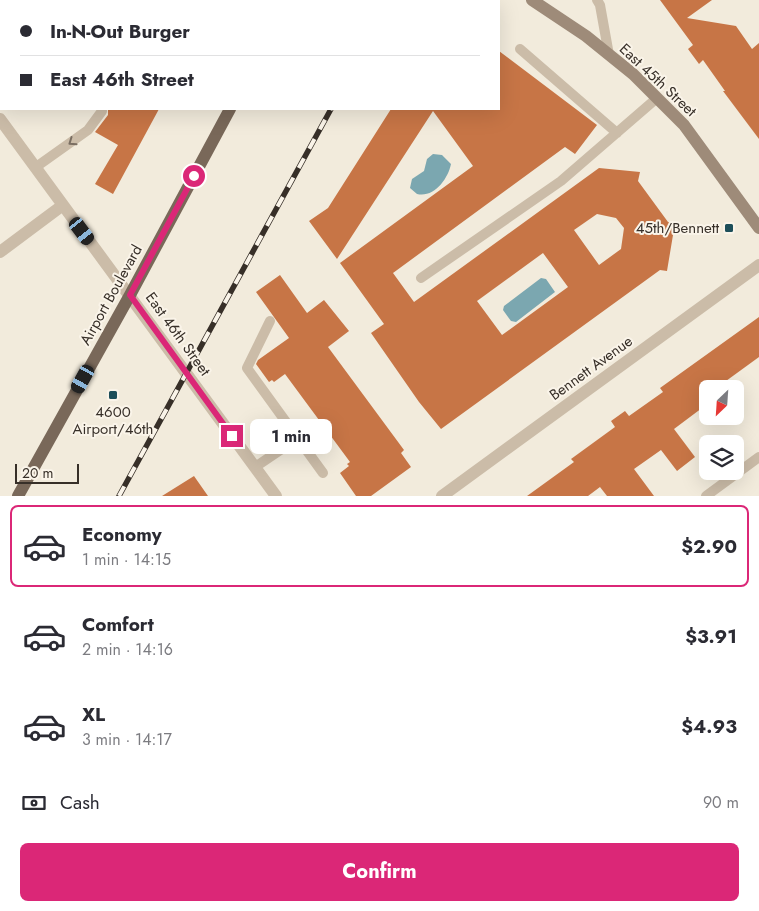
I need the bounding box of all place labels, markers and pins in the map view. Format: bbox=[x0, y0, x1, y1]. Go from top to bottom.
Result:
place label: 45th/Bennett bbox=[636, 217, 719, 239]
marker: 45th/Bennett bbox=[723, 222, 735, 234]
marker: 4600 Airport/46th bbox=[107, 389, 119, 401]
place label: 4600 Airport/46th bbox=[72, 401, 154, 440]

